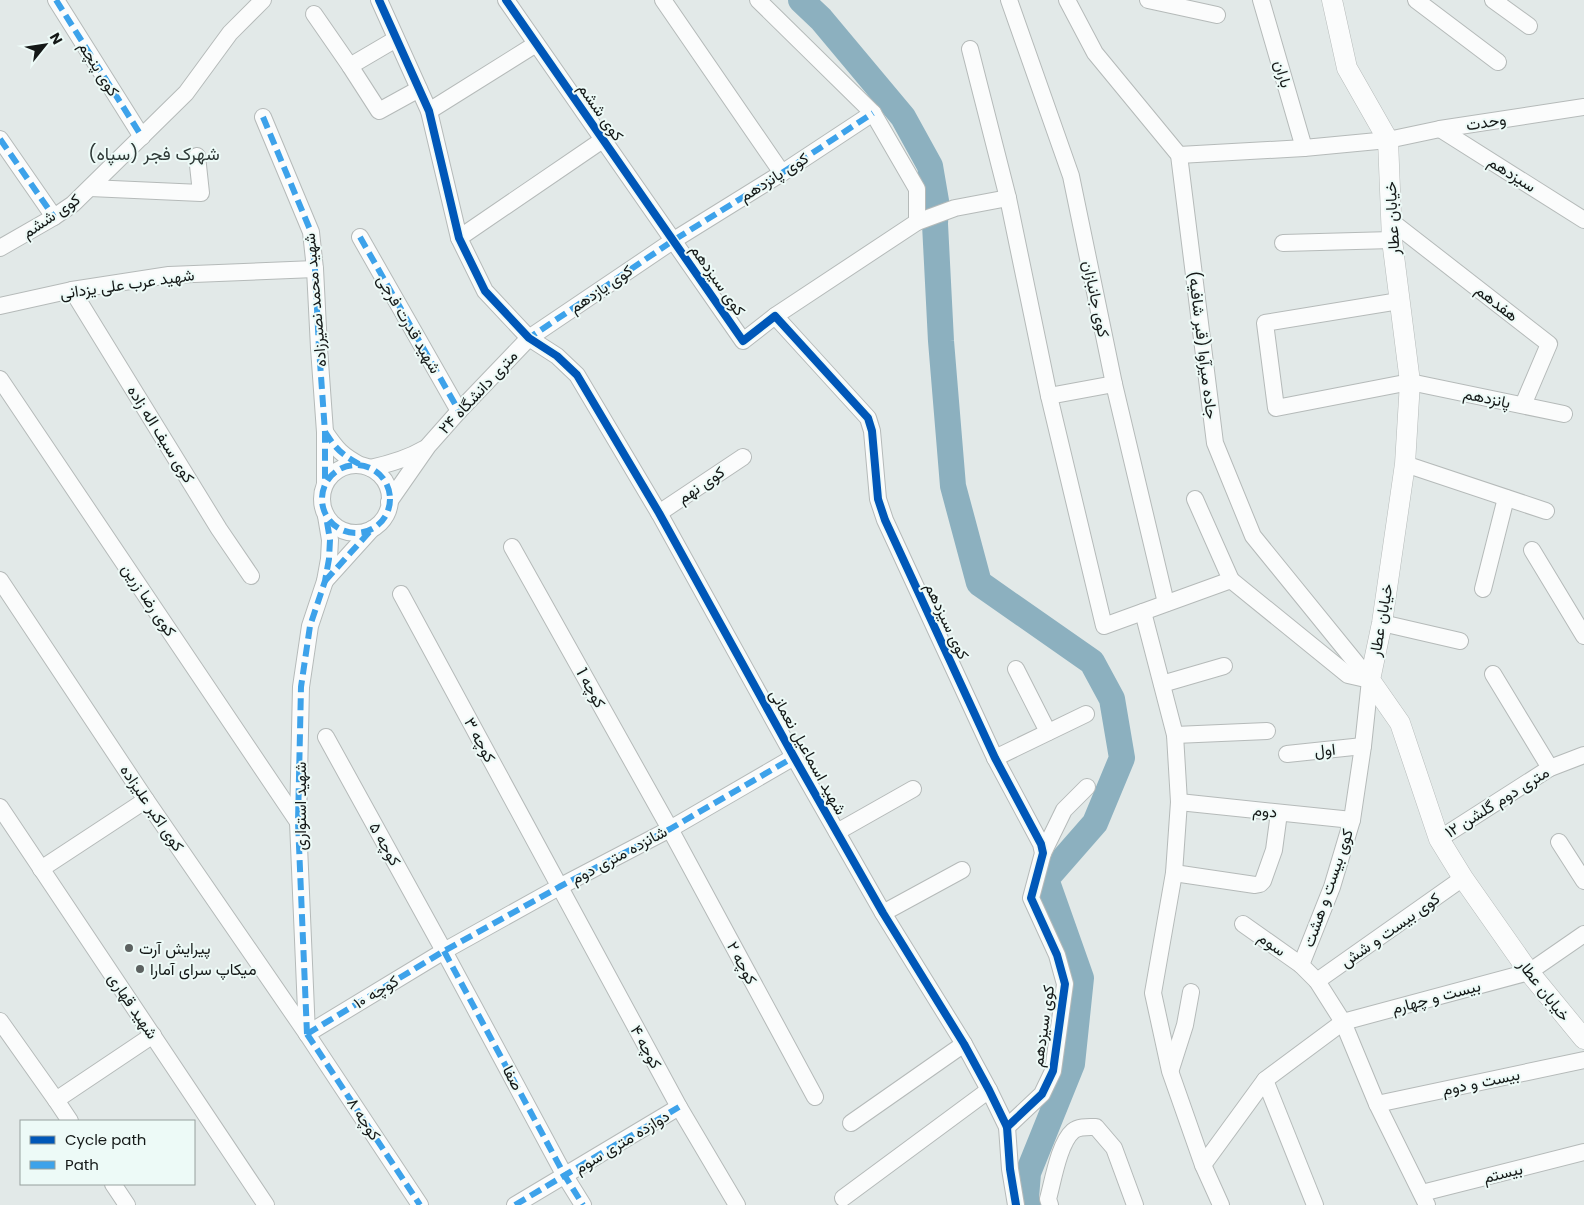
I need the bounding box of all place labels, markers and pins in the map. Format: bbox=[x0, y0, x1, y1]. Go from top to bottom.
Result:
place label: پیرایش آرت bbox=[139, 937, 211, 960]
marker: پیرایش آرت bbox=[123, 942, 135, 954]
place label: میکاپ سرای آمارا bbox=[150, 958, 256, 981]
marker: میکاپ سرای آمارا bbox=[134, 963, 146, 975]

